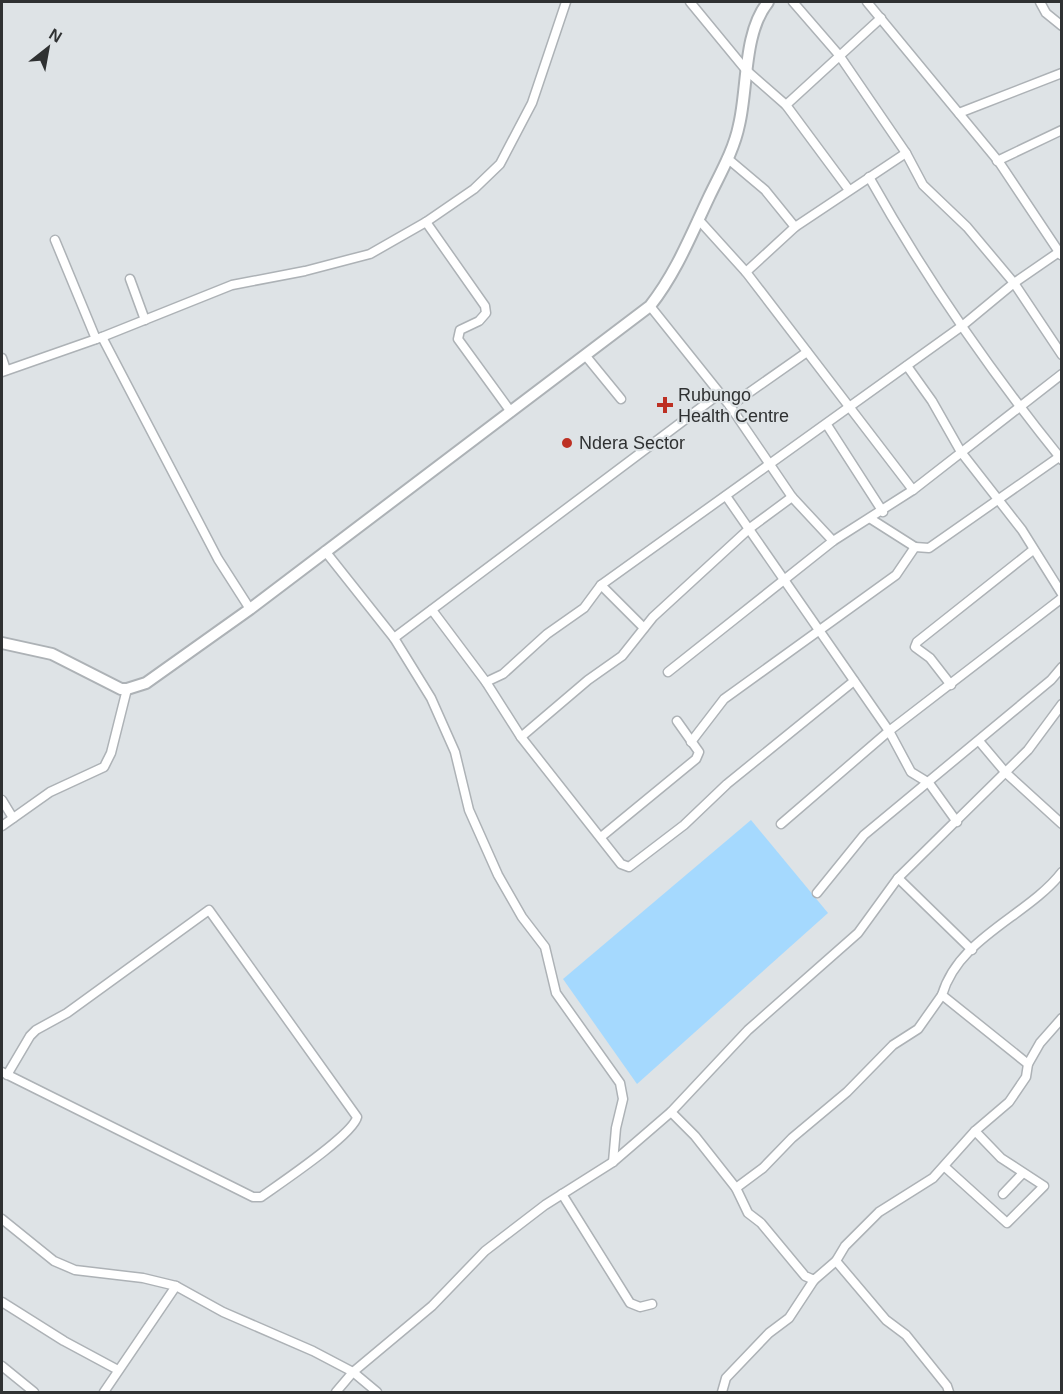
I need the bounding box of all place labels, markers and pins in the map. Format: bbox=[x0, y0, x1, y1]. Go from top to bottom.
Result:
place label: Rubungo Health Centre bbox=[678, 385, 789, 426]
marker: Rubungo Health Centre bbox=[656, 396, 674, 414]
place label: Ndera Sector bbox=[579, 433, 685, 453]
marker: Ndera Sector bbox=[560, 436, 574, 450]

